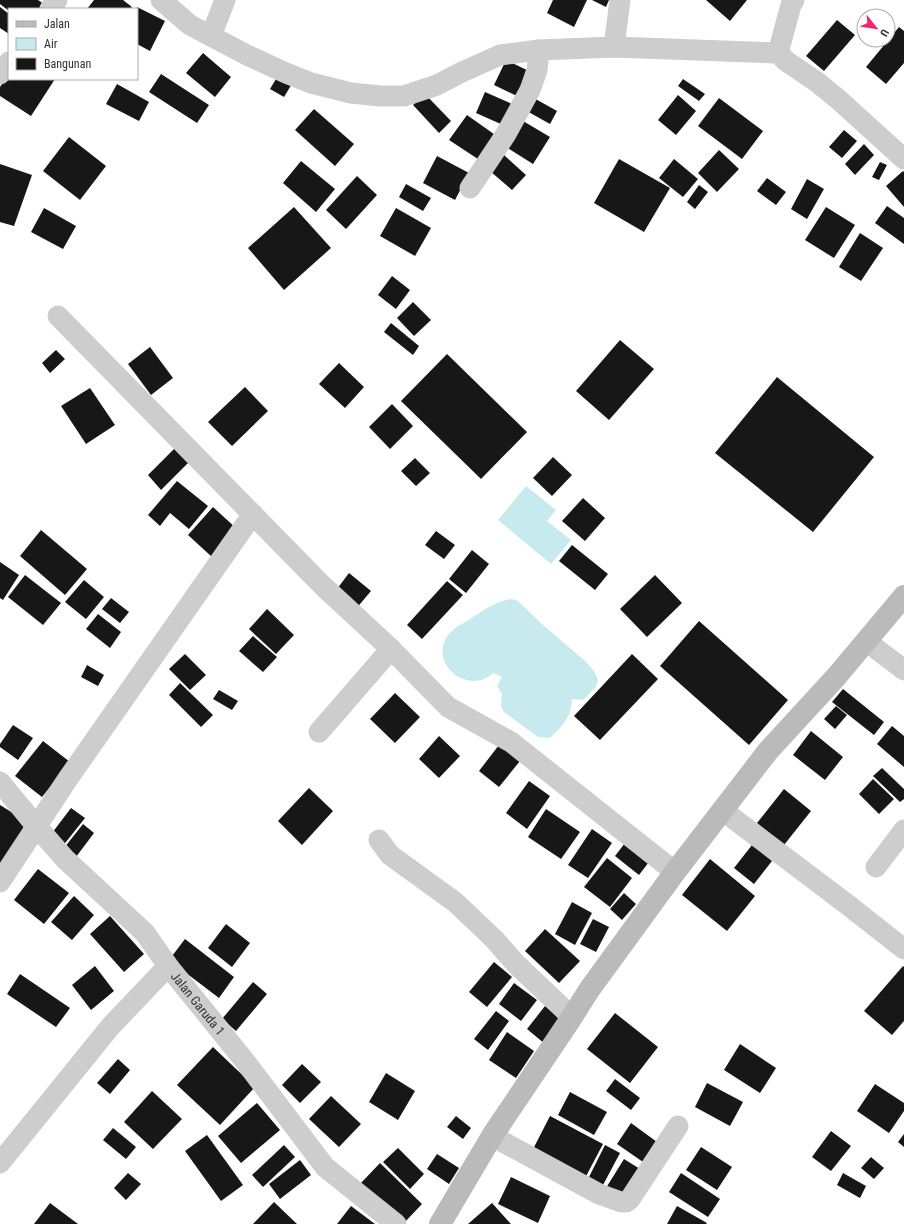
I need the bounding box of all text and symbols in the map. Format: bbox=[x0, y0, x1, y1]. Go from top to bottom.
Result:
legend bbox=[8, 8, 138, 80]
north arrow bbox=[856, 8, 896, 48]
text: Jalan bbox=[44, 17, 70, 31]
text: U bbox=[877, 27, 891, 39]
text: Air bbox=[44, 37, 58, 51]
text: Bangunan bbox=[44, 57, 91, 71]
street label: Jalan Garuda 1 bbox=[168, 969, 228, 1038]

